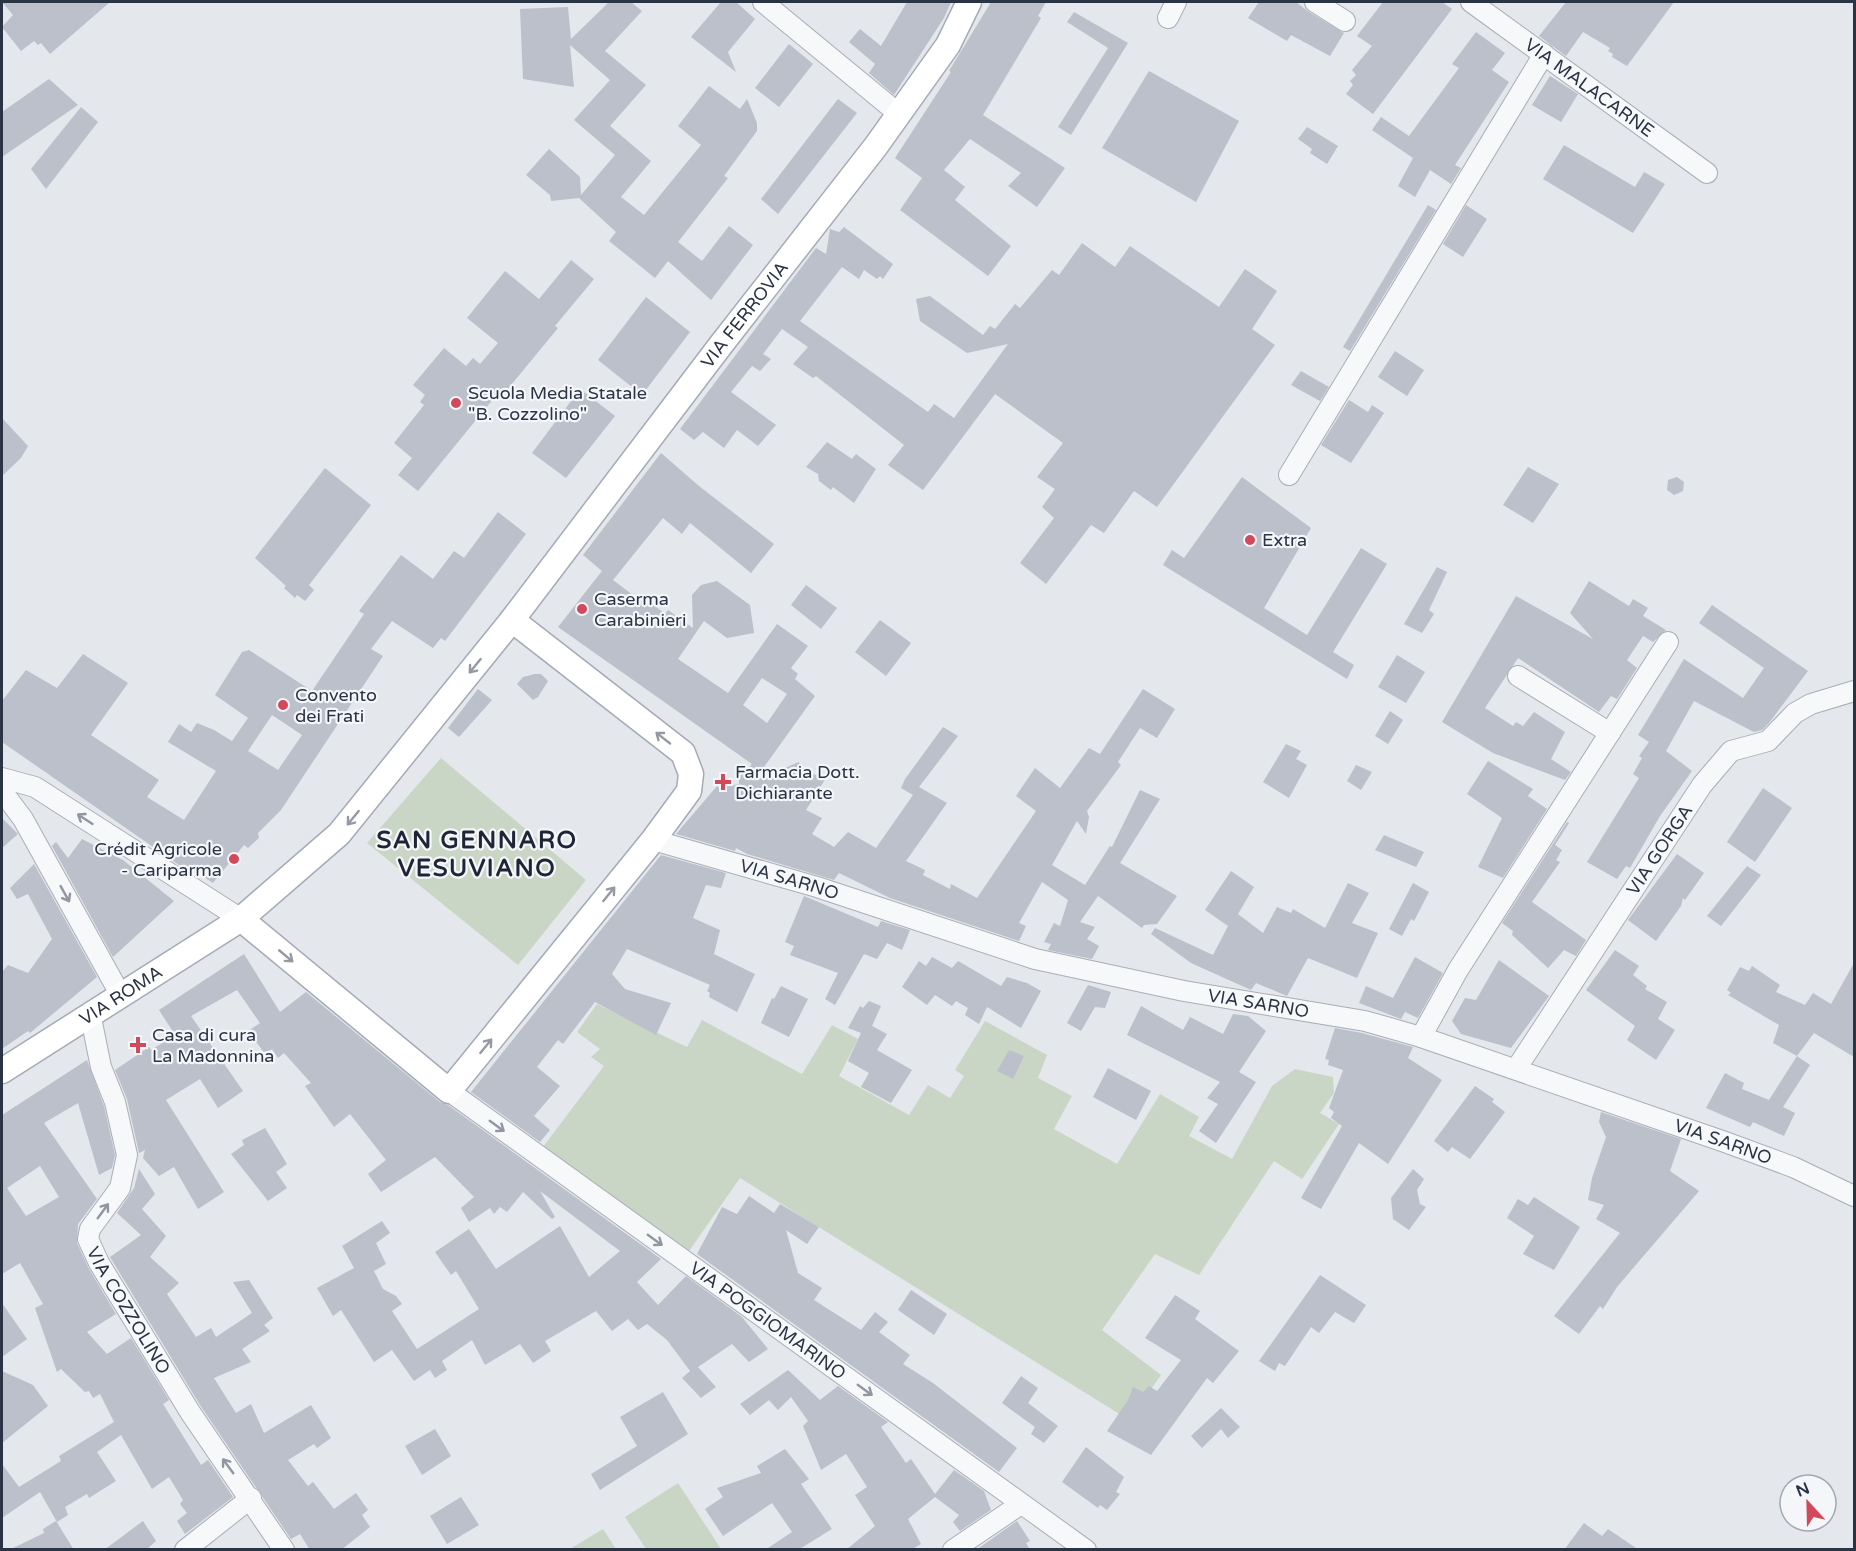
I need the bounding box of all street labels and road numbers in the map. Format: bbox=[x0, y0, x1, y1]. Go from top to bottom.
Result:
street label: VIA MALACARNE bbox=[1520, 33, 1658, 142]
street label: VIA FERROVIA bbox=[696, 257, 793, 372]
street label: VIA GORGA bbox=[1622, 800, 1697, 899]
street label: VIA SARNO bbox=[737, 854, 842, 905]
street label: VIA ROMA bbox=[75, 961, 167, 1030]
street label: VIA SARNO bbox=[1206, 984, 1311, 1023]
street label: VIA SARNO bbox=[1671, 1114, 1775, 1169]
street label: VIA COZZOLINO bbox=[82, 1243, 175, 1378]
street label: VIA POGGIOMARINO bbox=[685, 1257, 850, 1384]

